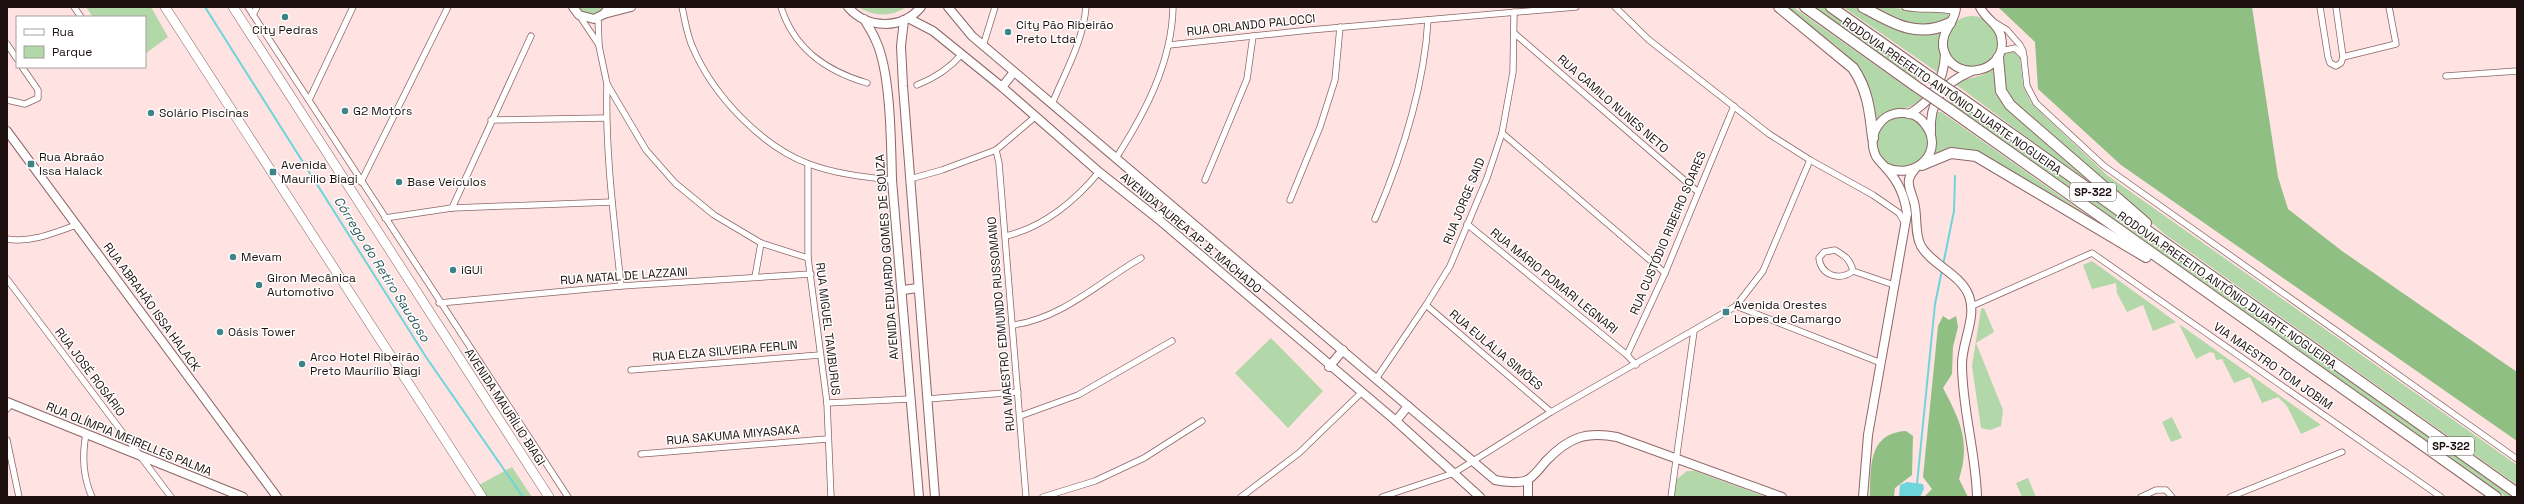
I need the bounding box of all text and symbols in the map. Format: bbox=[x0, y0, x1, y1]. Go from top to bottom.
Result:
street label: RUA ORLANDO PALOCCI bbox=[1186, 10, 1316, 40]
marker: City Pedras bbox=[280, 12, 290, 22]
street label: RODOVIA PREFEITO ANTÔNIO DUARTE NOGUEIRA bbox=[1839, 14, 2065, 178]
legend bbox=[16, 16, 146, 68]
place label: City Pão Ribeirão Preto Ltda bbox=[1016, 17, 1114, 47]
place label: City Pedras bbox=[252, 22, 318, 38]
text: Rua bbox=[52, 24, 74, 40]
marker: City Pão Ribeirão Preto Ltda bbox=[1003, 27, 1013, 37]
text: Parque bbox=[52, 44, 92, 60]
street label: RUA CAMILO NUNES NETO bbox=[1554, 51, 1672, 157]
place label: G2 Motors bbox=[353, 103, 412, 119]
place label: Solário Piscinas bbox=[159, 105, 249, 121]
marker: G2 Motors bbox=[340, 106, 350, 116]
marker: Solário Piscinas bbox=[146, 108, 156, 118]
place label: Rua Abraão Issa Halack bbox=[39, 149, 104, 179]
street label: RUA CUSTÓDIO RIBEIRO SOARES bbox=[1626, 149, 1710, 317]
street label: AVENIDA EDUARDO GOMES DE SOUZA bbox=[872, 153, 902, 360]
street label: RUA JORGE SAID bbox=[1439, 155, 1489, 247]
place label: Avenida Maurílio Biagi bbox=[281, 157, 358, 187]
marker: Rua Abraão Issa Halack bbox=[26, 159, 36, 169]
marker: Avenida Maurílio Biagi bbox=[268, 167, 278, 177]
street label: AVENIDA AUREA AP. B. MACHADO bbox=[1117, 169, 1265, 297]
place label: Base Veículos bbox=[407, 174, 486, 190]
marker: Base Veículos bbox=[394, 177, 404, 187]
road number: SP-322 bbox=[2070, 183, 2116, 201]
water label: Córrego do Retiro Saudoso bbox=[330, 193, 434, 346]
street label: RODOVIA PREFEITO ANTÔNIO DUARTE NOGUEIRA bbox=[2114, 208, 2340, 372]
street label: RUA MAESTRO EDMUNDO RUSSOMANO bbox=[984, 216, 1018, 432]
street label: RUA MÁRIO POMARI LEGNARI bbox=[1487, 225, 1621, 337]
street label: RUA ABRAHÃO ISSA HALACK bbox=[100, 239, 205, 375]
place label: Mevam bbox=[241, 249, 282, 265]
marker: Mevam bbox=[228, 252, 238, 262]
place label: iGUi bbox=[461, 262, 483, 278]
street label: RUA MIGUEL TAMBURUS bbox=[812, 262, 844, 396]
street label: RUA NATAL DE LAZZANI bbox=[560, 264, 688, 288]
marker: iGUi bbox=[448, 265, 458, 275]
place label: Giron Mecânica Automotivo bbox=[267, 270, 356, 300]
marker: Giron Mecânica Automotivo bbox=[254, 280, 264, 290]
place label: Avenida Orestes Lopes de Camargo bbox=[1734, 297, 1841, 327]
street label: RUA EULÁLIA SIMÕES bbox=[1446, 306, 1546, 394]
marker: Avenida Orestes Lopes de Camargo bbox=[1721, 307, 1731, 317]
street label: VIA MAESTRO TOM JOBIM bbox=[2210, 319, 2336, 413]
street label: RUA JOSÉ ROSÁRIO bbox=[51, 324, 129, 420]
place label: Oásis Tower bbox=[228, 324, 296, 340]
marker: Oásis Tower bbox=[215, 327, 225, 337]
street label: RUA ELZA SILVEIRA FERLIN bbox=[652, 337, 798, 365]
street label: AVENIDA MAURÍLIO BIAGI bbox=[461, 345, 549, 469]
place label: Arco Hotel Ribeirão Preto Maurílio Biagi bbox=[310, 349, 421, 379]
marker: Arco Hotel Ribeirão Preto Maurílio Biagi bbox=[297, 359, 307, 369]
street label: RUA OLÍMPIA MEIRELLES PALMA bbox=[44, 398, 215, 480]
street label: RUA SAKUMA MIYASAKA bbox=[666, 421, 801, 449]
road number: SP-322 bbox=[2428, 437, 2474, 455]

